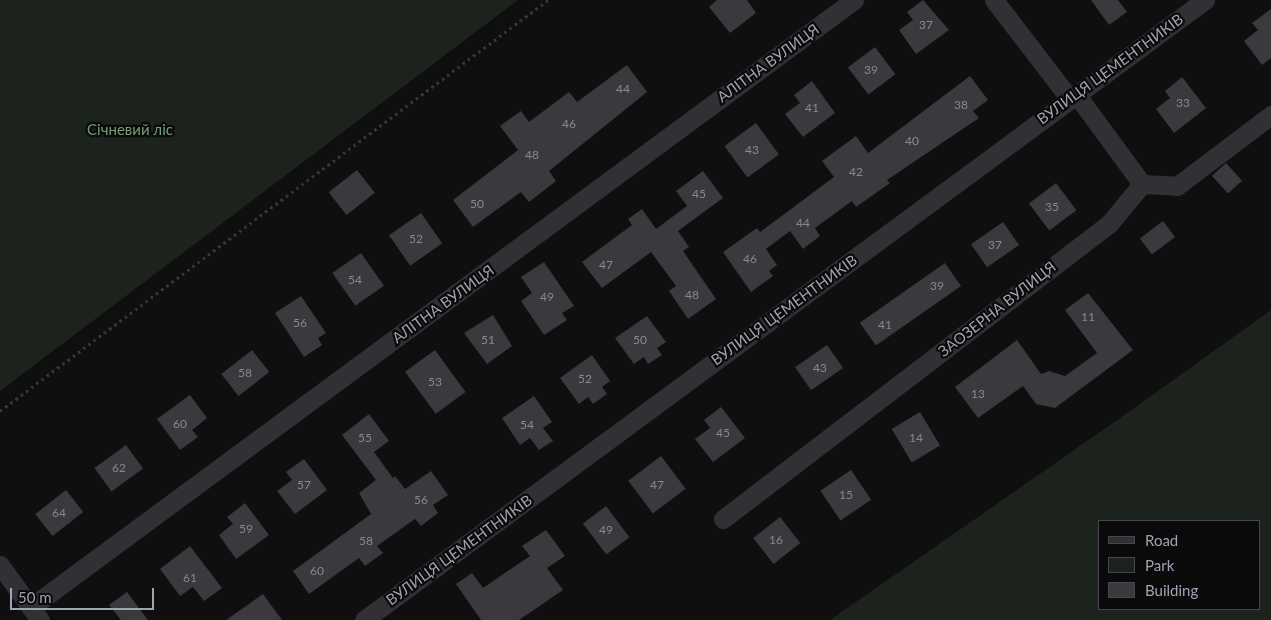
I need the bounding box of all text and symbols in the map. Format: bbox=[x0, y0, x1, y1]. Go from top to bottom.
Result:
street label: ВУЛИЦЯ ЦЕМЕНТНИКІВ bbox=[1034, 10, 1186, 128]
house number: 37 bbox=[919, 18, 933, 32]
street label: АЛІТНА ВУЛИЦЯ bbox=[713, 20, 823, 106]
house number: 39 bbox=[864, 63, 878, 77]
house number: 44 bbox=[616, 82, 630, 96]
house number: 33 bbox=[1176, 96, 1190, 110]
house number: 38 bbox=[954, 98, 968, 112]
house number: 41 bbox=[805, 101, 819, 115]
house number: 46 bbox=[562, 117, 576, 131]
park label: Січневий ліс bbox=[87, 121, 173, 139]
house number: 40 bbox=[905, 134, 919, 148]
house number: 43 bbox=[745, 143, 759, 157]
house number: 48 bbox=[525, 148, 539, 162]
house number: 42 bbox=[849, 165, 863, 179]
house number: 45 bbox=[692, 187, 706, 201]
house number: 50 bbox=[470, 197, 484, 211]
house number: 35 bbox=[1045, 200, 1059, 214]
house number: 44 bbox=[796, 216, 810, 230]
house number: 52 bbox=[409, 232, 423, 246]
house number: 37 bbox=[988, 238, 1002, 252]
street label: ВУЛИЦЯ ЦЕМЕНТНИКІВ bbox=[708, 251, 860, 369]
house number: 46 bbox=[743, 252, 757, 266]
house number: 47 bbox=[599, 258, 613, 272]
street label: ЗАОЗЕРНА ВУЛИЦЯ bbox=[935, 258, 1059, 360]
street label: АЛІТНА ВУЛИЦЯ bbox=[388, 261, 498, 347]
house number: 54 bbox=[348, 273, 362, 287]
house number: 39 bbox=[930, 279, 944, 293]
house number: 48 bbox=[685, 288, 699, 302]
house number: 49 bbox=[540, 290, 554, 304]
house number: 11 bbox=[1081, 310, 1095, 324]
house number: 56 bbox=[293, 316, 307, 330]
house number: 41 bbox=[878, 318, 892, 332]
house number: 51 bbox=[481, 333, 495, 347]
house number: 50 bbox=[633, 333, 647, 347]
house number: 43 bbox=[813, 361, 827, 375]
house number: 58 bbox=[238, 366, 252, 380]
house number: 52 bbox=[578, 372, 592, 386]
house number: 53 bbox=[428, 375, 442, 389]
house number: 13 bbox=[971, 387, 985, 401]
house number: 60 bbox=[173, 417, 187, 431]
house number: 54 bbox=[520, 418, 534, 432]
house number: 45 bbox=[716, 426, 730, 440]
house number: 55 bbox=[358, 431, 372, 445]
house number: 14 bbox=[909, 431, 923, 445]
house number: 62 bbox=[112, 461, 126, 475]
house number: 57 bbox=[297, 478, 311, 492]
house number: 47 bbox=[650, 478, 664, 492]
house number: 15 bbox=[839, 488, 853, 502]
street label: ВУЛИЦЯ ЦЕМЕНТНИКІВ bbox=[383, 491, 535, 609]
house number: 56 bbox=[414, 493, 428, 507]
house number: 64 bbox=[52, 506, 66, 520]
legend bbox=[1098, 520, 1261, 610]
house number: 59 bbox=[239, 522, 253, 536]
house number: 49 bbox=[599, 523, 613, 537]
text: Road bbox=[1145, 531, 1178, 549]
house number: 16 bbox=[769, 533, 783, 547]
house number: 58 bbox=[359, 534, 373, 548]
text: Park bbox=[1145, 556, 1174, 574]
house number: 60 bbox=[310, 564, 324, 578]
house number: 61 bbox=[183, 571, 197, 585]
scale bar bbox=[12, 578, 156, 610]
text: Building bbox=[1145, 581, 1198, 599]
text: 50 m bbox=[18, 588, 52, 606]

